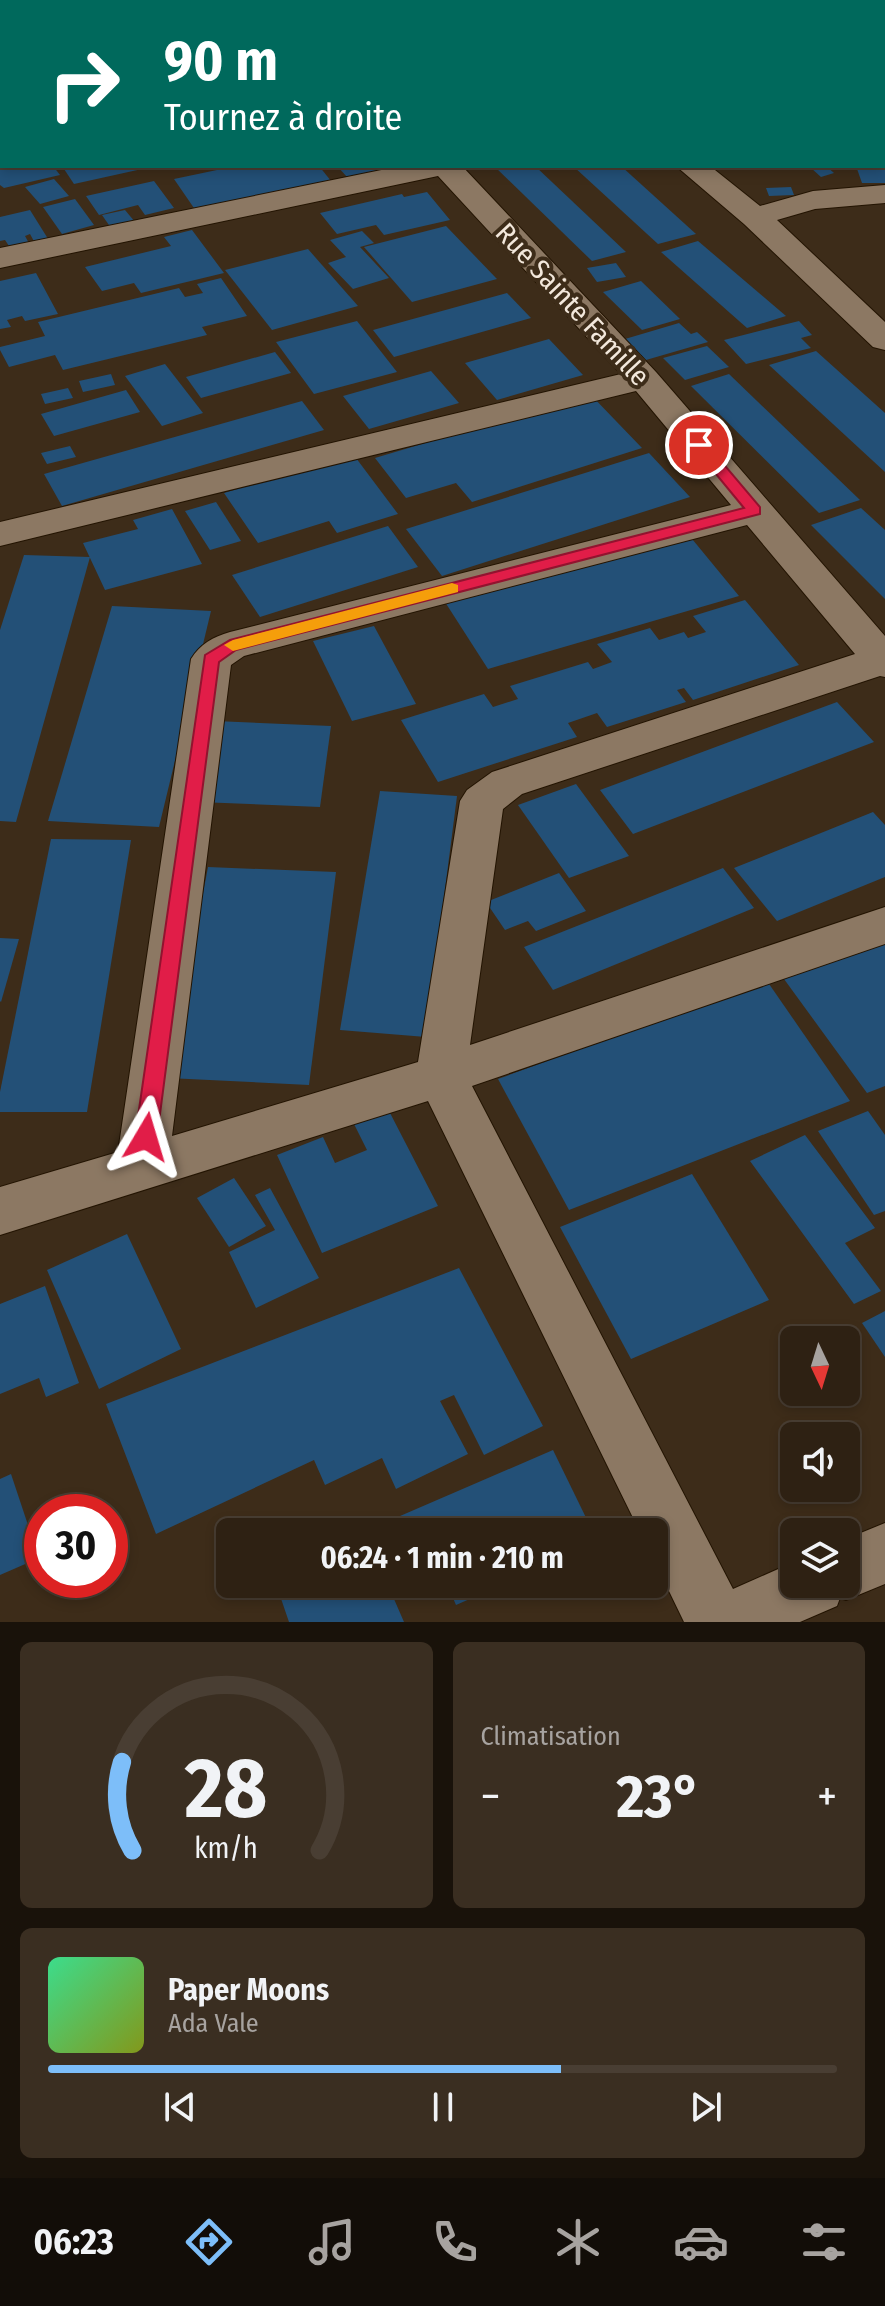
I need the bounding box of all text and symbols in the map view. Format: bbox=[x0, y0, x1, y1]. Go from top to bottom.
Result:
text: 90 m bbox=[164, 28, 278, 95]
icon: right bbox=[32, 32, 136, 136]
text: Tournez à droite bbox=[164, 96, 402, 140]
street label: Rue Sainte Famille bbox=[489, 216, 656, 392]
pin bbox=[665, 411, 733, 479]
icon: arrive bbox=[677, 423, 721, 467]
position arrow bbox=[104, 1095, 188, 1179]
north arrow bbox=[780, 1326, 860, 1406]
map controls bbox=[780, 1326, 860, 1598]
button: sound bbox=[780, 1422, 860, 1502]
speed limit sign: 30 bbox=[24, 1494, 128, 1598]
button: layers bbox=[780, 1518, 860, 1598]
text: 06:24 · 1 min · 210 m bbox=[320, 1540, 564, 1576]
text: Climatisation bbox=[481, 1721, 621, 1752]
text: 28 bbox=[184, 1739, 267, 1839]
text: 23° bbox=[617, 1761, 701, 1833]
text: − bbox=[481, 1770, 500, 1823]
text: + bbox=[817, 1770, 837, 1823]
text: km/h bbox=[194, 1831, 258, 1866]
text: Paper Moons bbox=[168, 1972, 329, 2008]
text: Ada Vale bbox=[168, 2008, 259, 2039]
icon: previous bbox=[158, 2085, 202, 2129]
icon: pause bbox=[421, 2085, 465, 2129]
icon: next bbox=[684, 2085, 728, 2129]
icon: directions bbox=[181, 2214, 237, 2270]
icon: music bbox=[304, 2214, 360, 2270]
icon: phone bbox=[427, 2214, 483, 2270]
icon: climate bbox=[550, 2214, 606, 2270]
icon: car bbox=[673, 2214, 729, 2270]
icon: filters bbox=[796, 2214, 852, 2270]
text: 06:23 bbox=[33, 2220, 114, 2264]

